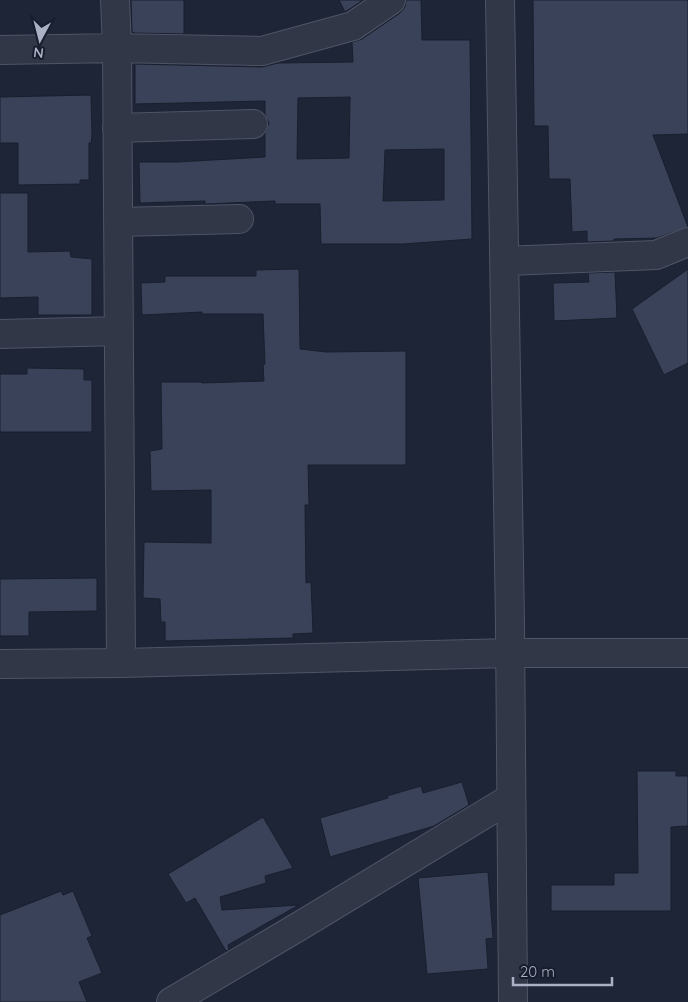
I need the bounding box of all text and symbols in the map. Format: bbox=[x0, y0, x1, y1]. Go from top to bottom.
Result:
north arrow bbox=[15, 15, 65, 65]
text: N bbox=[32, 43, 45, 62]
scale bar bbox=[513, 954, 612, 986]
text: 20 m bbox=[520, 962, 555, 981]

